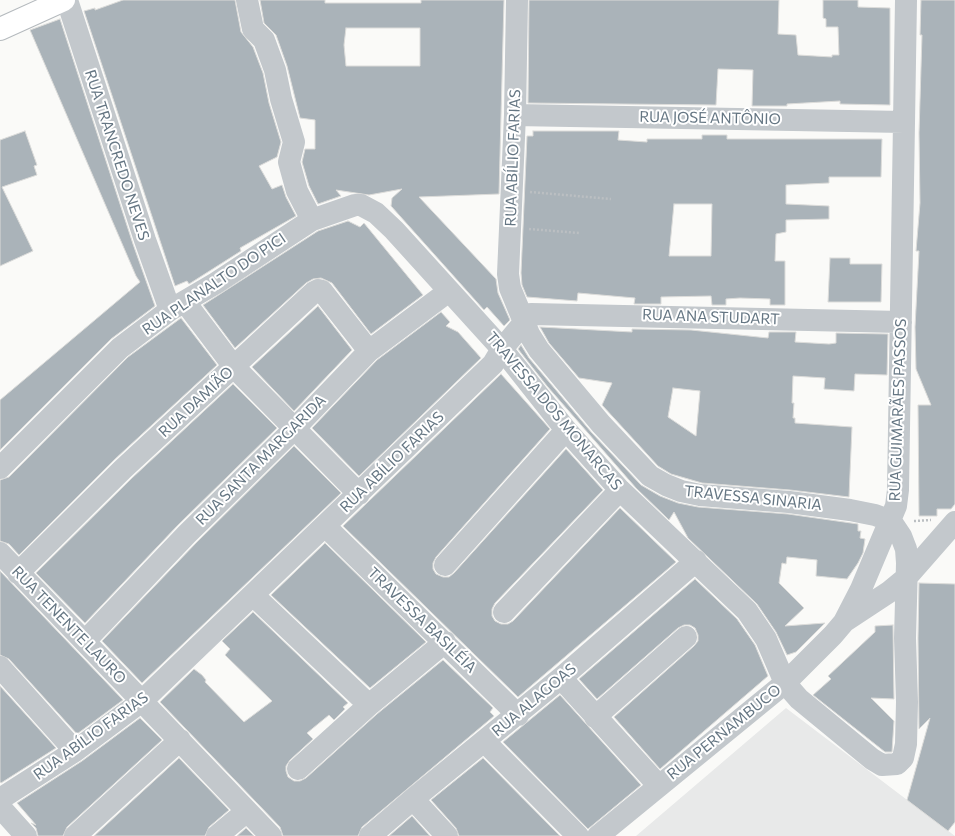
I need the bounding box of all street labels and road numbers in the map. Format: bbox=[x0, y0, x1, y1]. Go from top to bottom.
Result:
street label: RUA TRANCREDO NEVES bbox=[81, 67, 153, 243]
street label: RUA ABÍLIO FARIAS bbox=[502, 89, 524, 227]
street label: RUA JOSÉ ANTÔNIO bbox=[639, 108, 781, 128]
street label: RUA PLANALTO DO PICI bbox=[139, 229, 289, 339]
street label: RUA ANA STUDART bbox=[642, 306, 780, 328]
street label: RUA GUIMARÃES PASSOS bbox=[886, 318, 910, 502]
street label: TRAVESSA DOS MONARCAS bbox=[482, 328, 626, 494]
street label: RUA DAMIÃO bbox=[155, 363, 237, 441]
street label: RUA SANTA MARGARIDA bbox=[192, 391, 330, 529]
street label: RUA ABÍLIO FARIAS bbox=[336, 408, 448, 516]
street label: TRAVESSA SINARIA bbox=[683, 482, 823, 514]
street label: RUA TENENTE LAURO bbox=[8, 562, 130, 688]
street label: TRAVESSA BASILÉIA bbox=[364, 564, 480, 676]
street label: RUA ALAGOAS bbox=[488, 660, 580, 740]
street label: RUA PERNAMBUCO bbox=[664, 681, 784, 783]
street label: RUA ABÍLIO FARIAS bbox=[30, 688, 152, 784]

